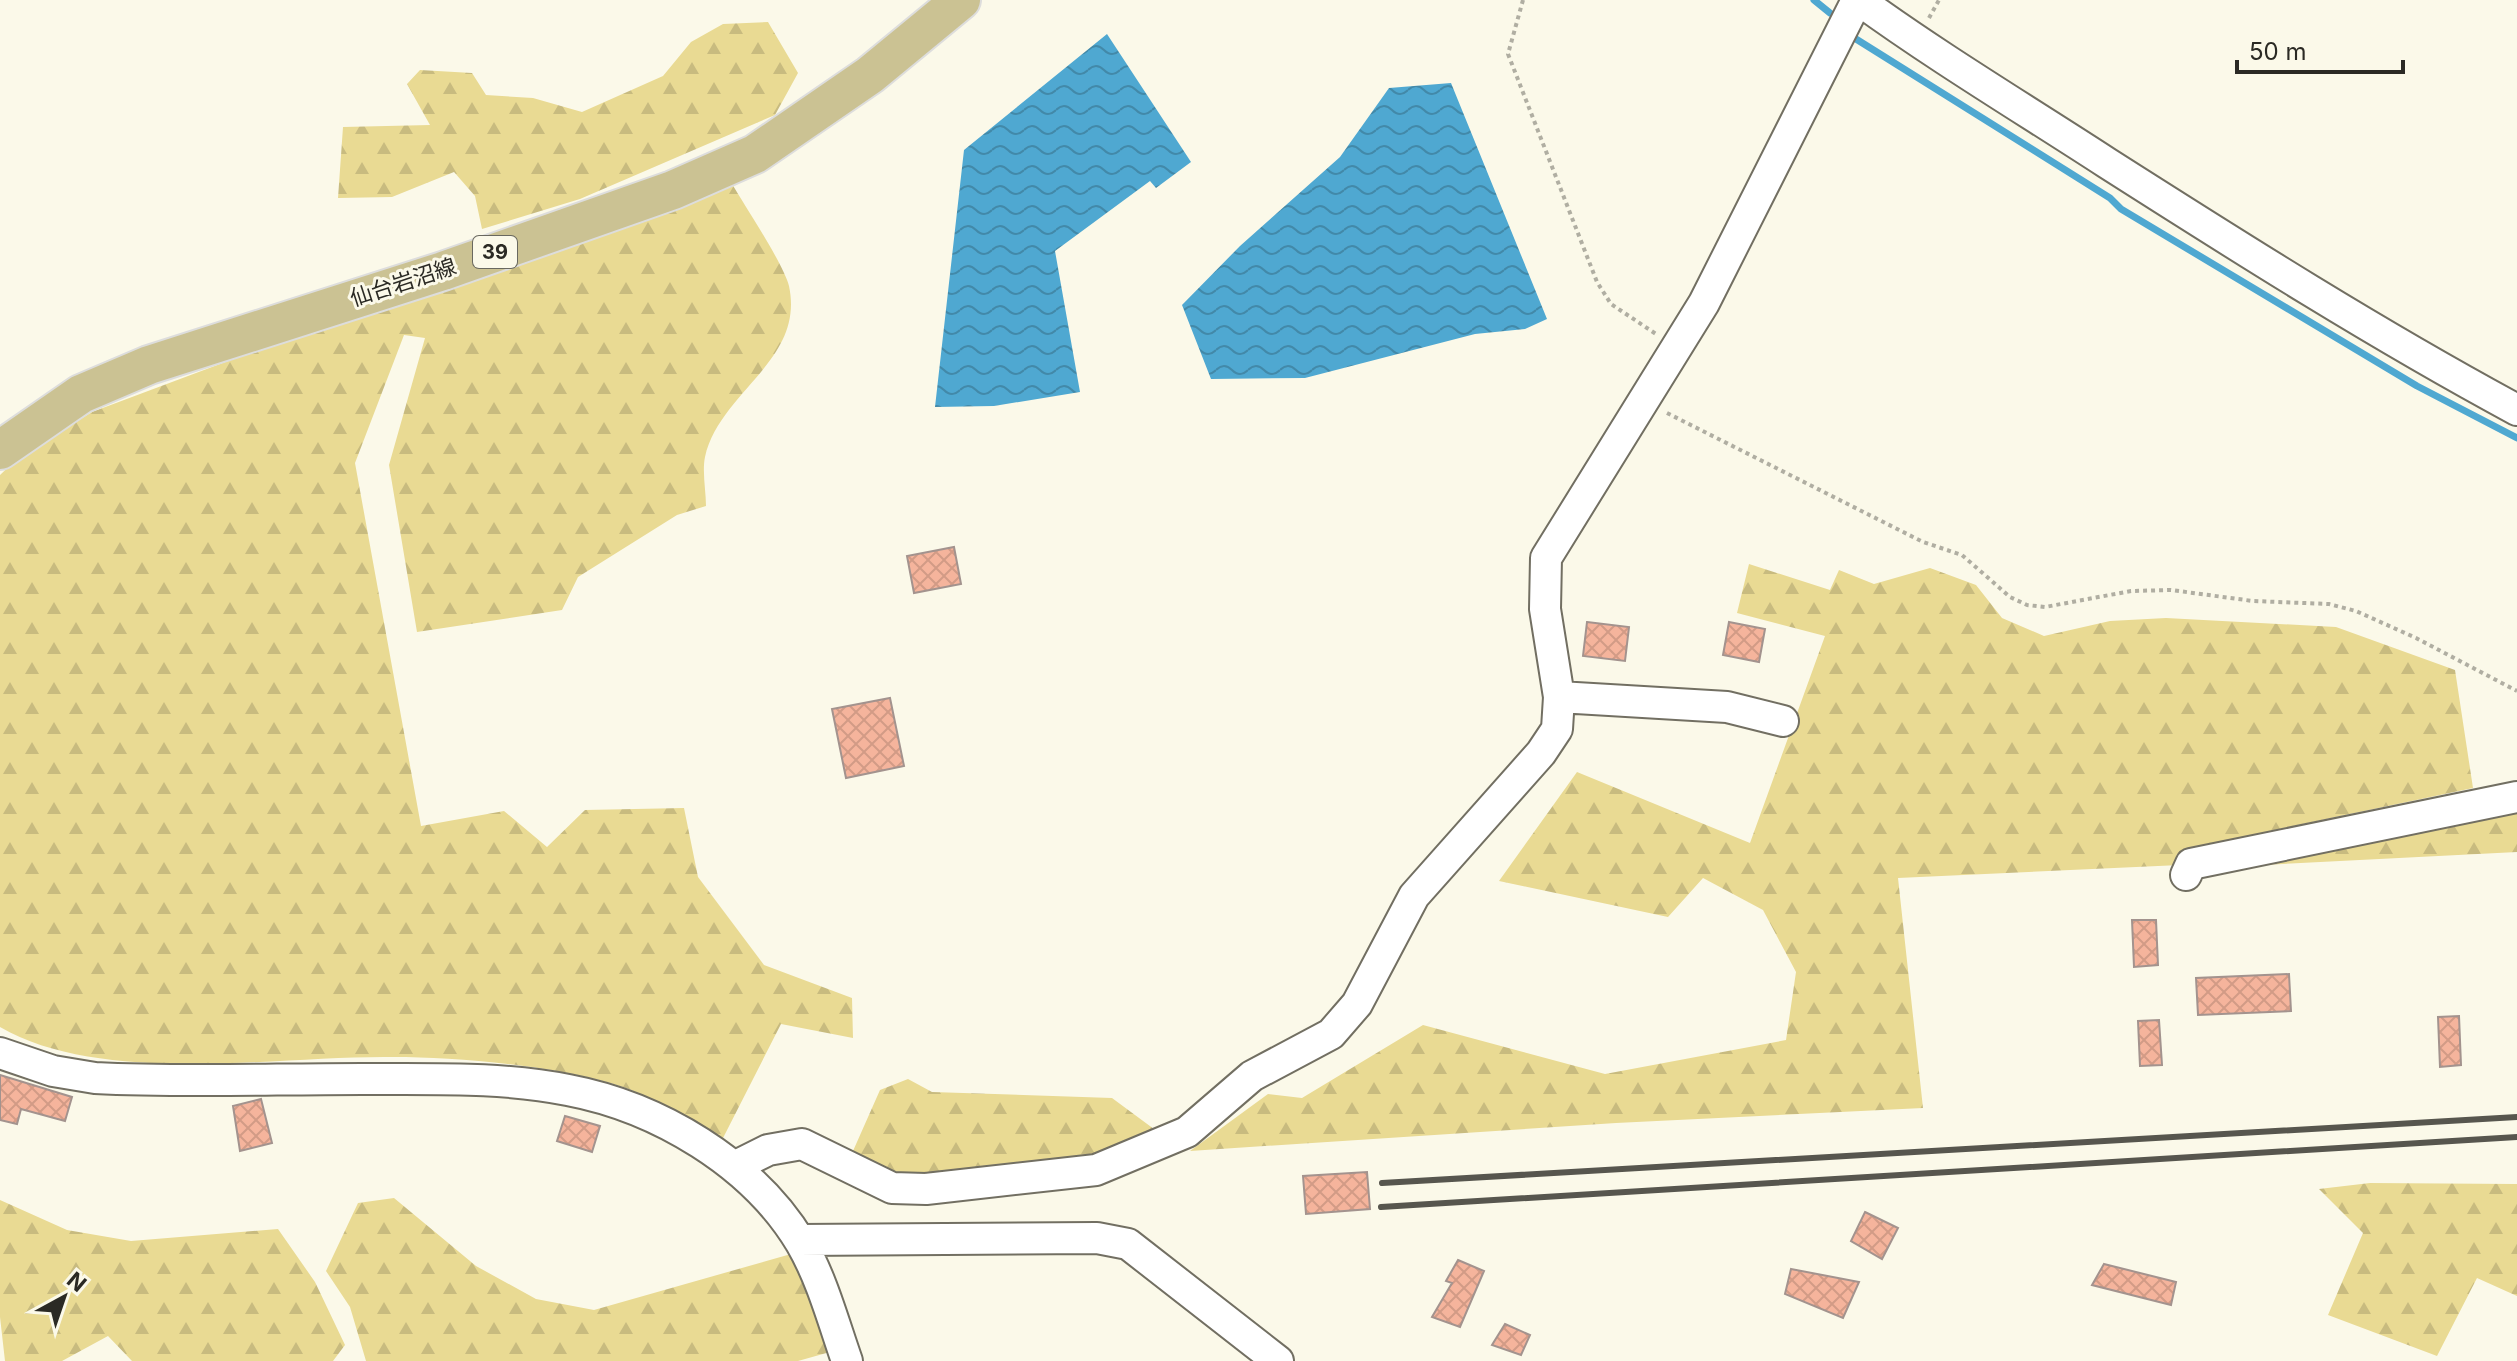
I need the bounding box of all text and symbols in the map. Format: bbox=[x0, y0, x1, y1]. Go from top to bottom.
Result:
scale bar bbox=[2237, 24, 2403, 74]
text: 50 m bbox=[2249, 37, 2307, 66]
road number: 39 bbox=[473, 236, 517, 268]
street label: 仙台岩沼線 bbox=[347, 253, 459, 311]
north arrow bbox=[24, 1257, 104, 1337]
text: N bbox=[62, 1266, 92, 1297]

